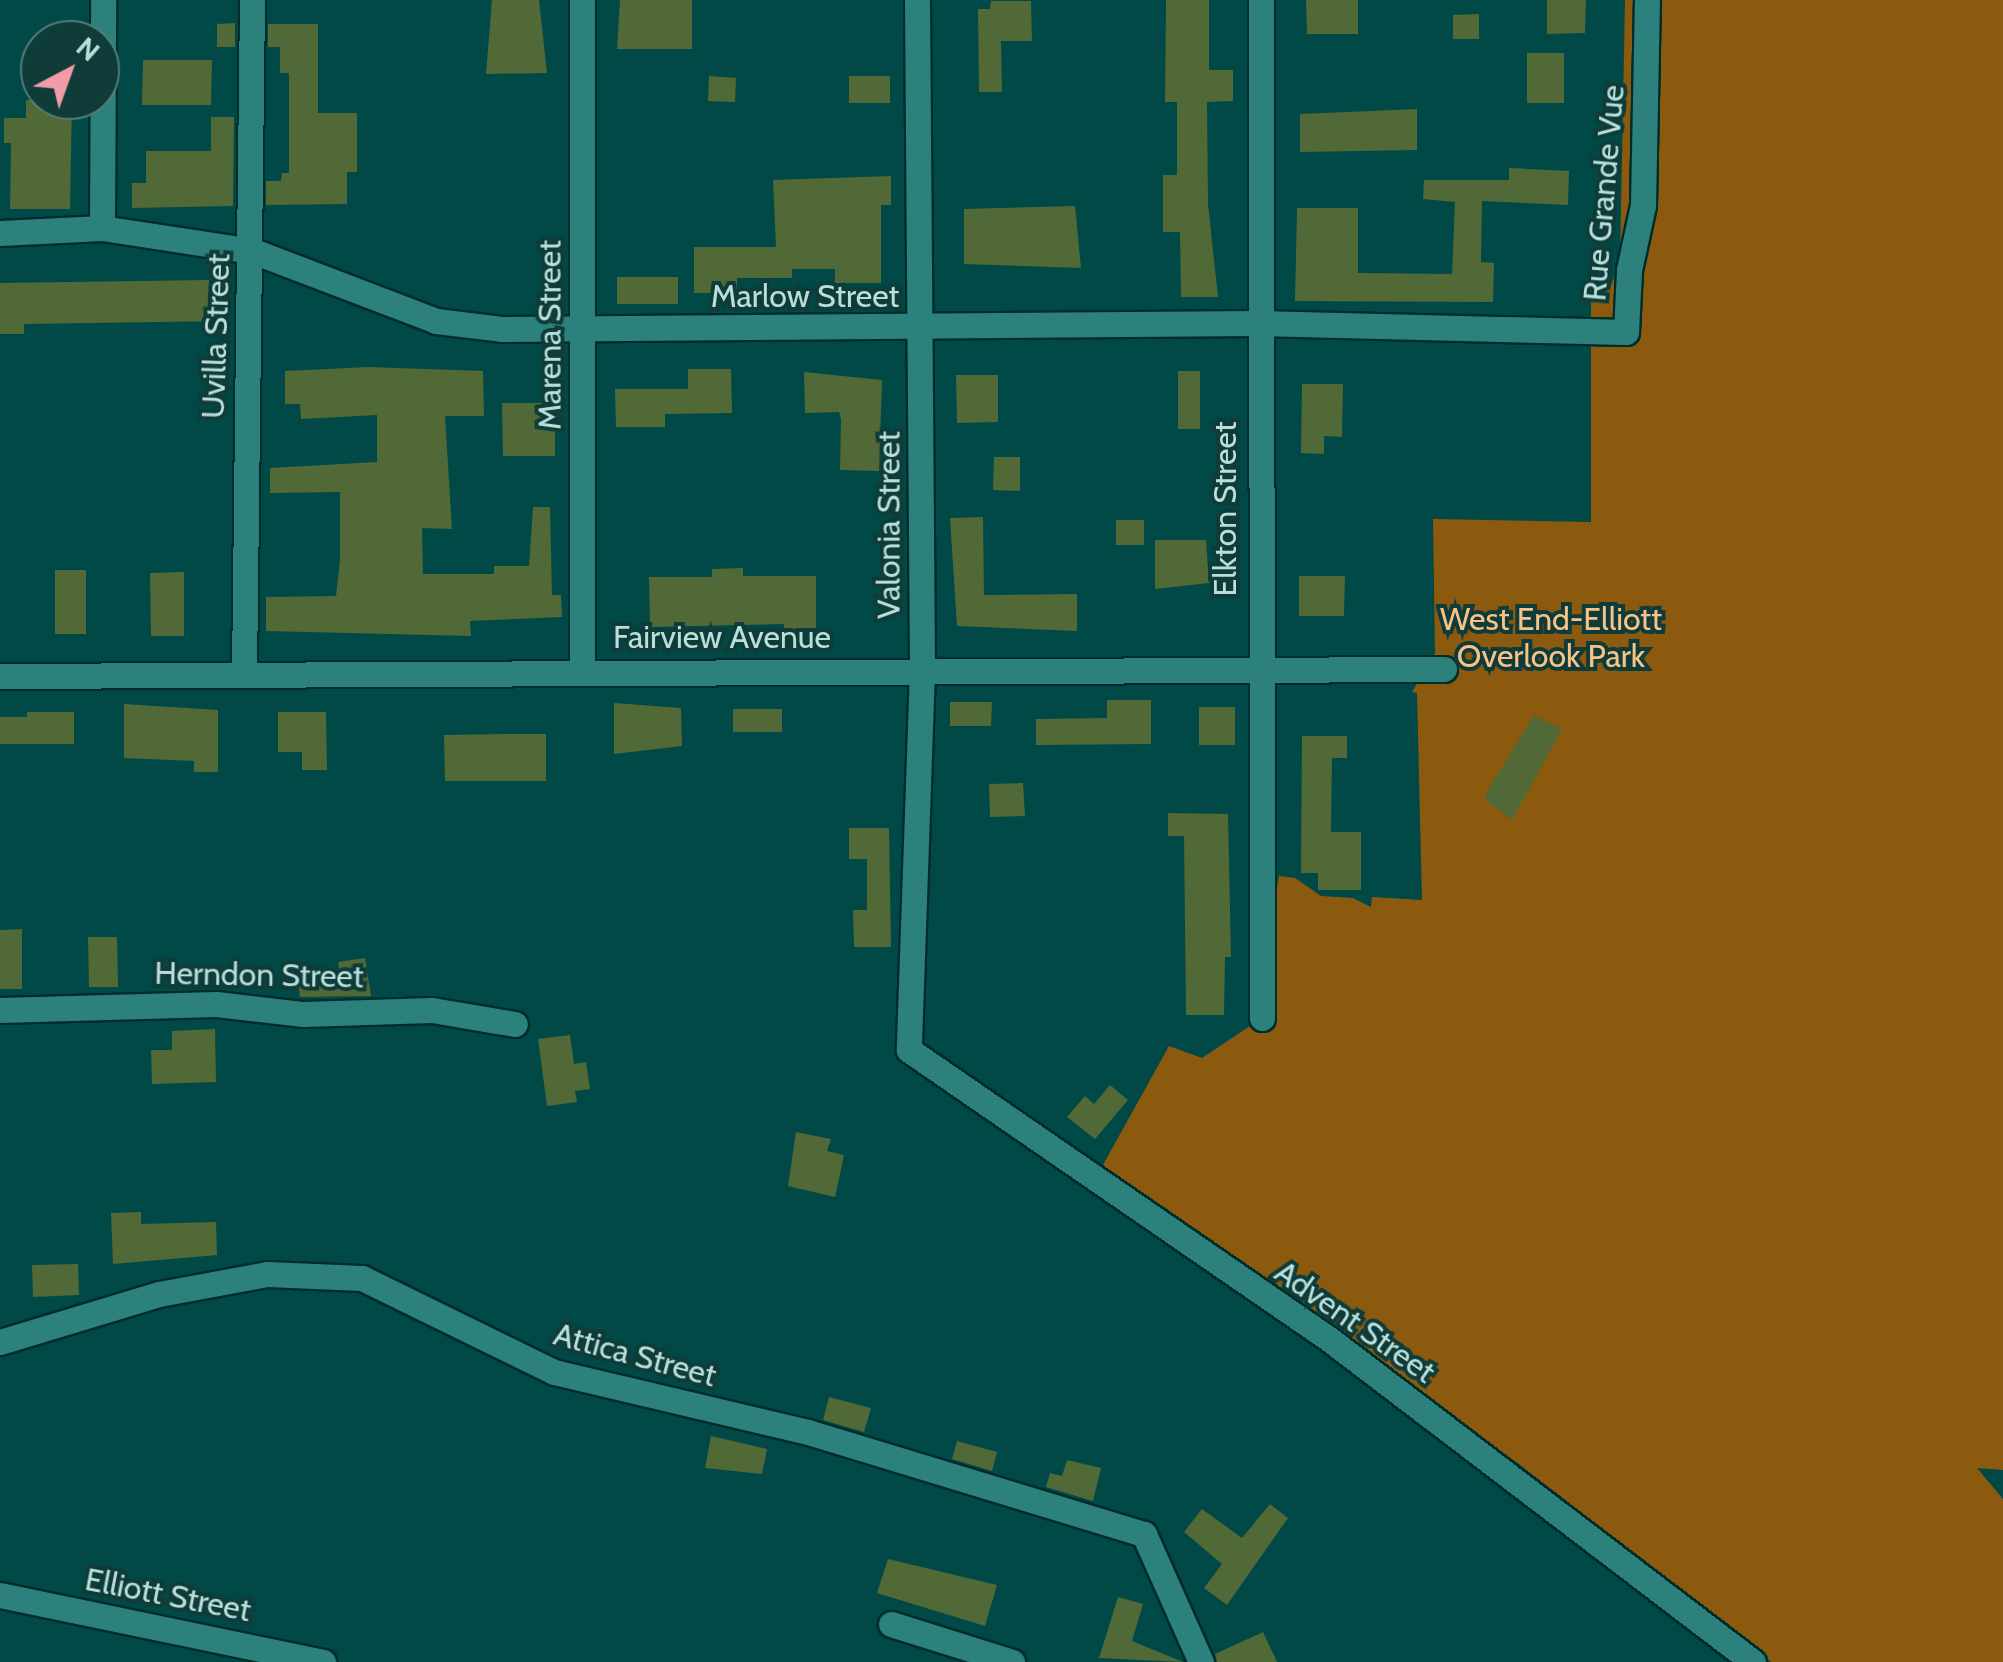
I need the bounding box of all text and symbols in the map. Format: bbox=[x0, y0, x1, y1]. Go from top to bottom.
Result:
north arrow bbox=[20, 20, 120, 120]
text: N bbox=[70, 30, 107, 68]
street label: Rue Grande Vue bbox=[1575, 83, 1633, 303]
street label: Marena Street bbox=[531, 240, 569, 430]
street label: Uvilla Street bbox=[194, 253, 238, 419]
street label: Marlow Street bbox=[711, 277, 899, 315]
street label: Elkton Street bbox=[1206, 421, 1244, 597]
street label: Valonia Street bbox=[870, 431, 908, 619]
park label: West End-Elliott Overlook Park bbox=[1440, 601, 1662, 676]
street label: Fairview Avenue bbox=[613, 618, 831, 656]
street label: Herndon Street bbox=[154, 954, 364, 996]
street label: Advent Street bbox=[1267, 1253, 1443, 1391]
street label: Attica Street bbox=[550, 1315, 720, 1395]
street label: Elliott Street bbox=[82, 1560, 254, 1630]

